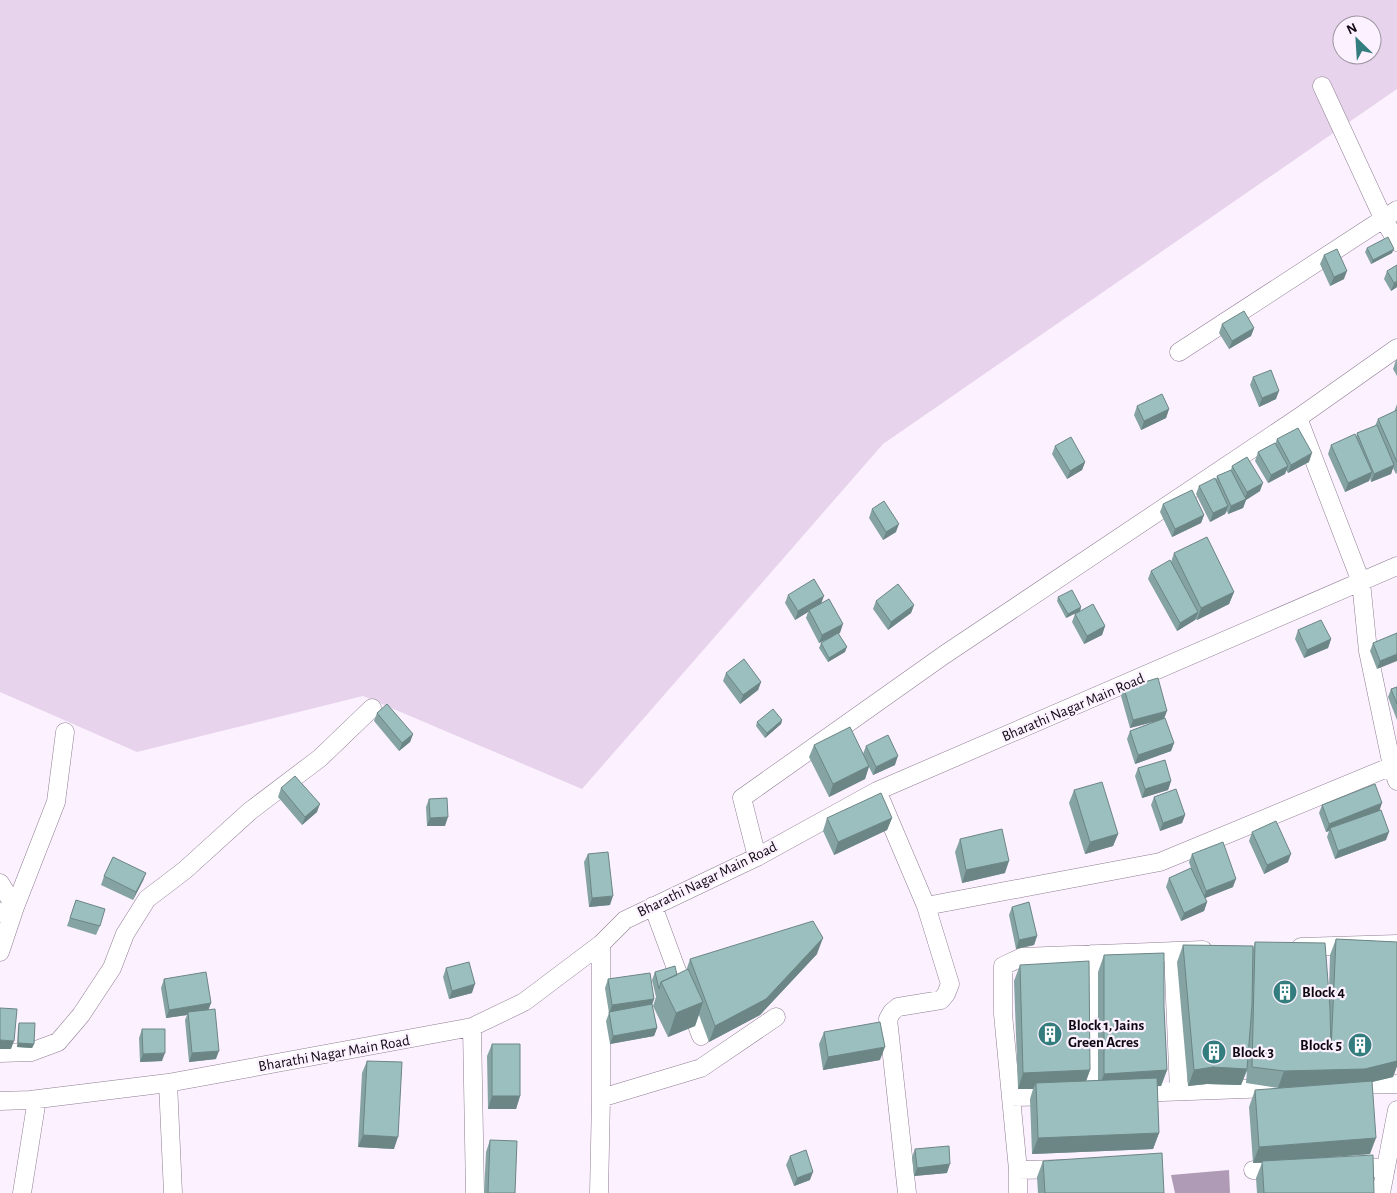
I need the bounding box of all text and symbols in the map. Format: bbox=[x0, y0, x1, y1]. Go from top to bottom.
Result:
north arrow bbox=[1332, 15, 1382, 65]
text: N bbox=[1345, 21, 1359, 38]
street label: Bharathi Nagar Main Road bbox=[1000, 671, 1147, 744]
street label: Bharathi Nagar Main Road bbox=[635, 839, 780, 920]
building icon: Block 4 bbox=[1272, 979, 1298, 1005]
place label: Block 4 bbox=[1302, 985, 1345, 1000]
place label: Block 1, Jains Green Acres bbox=[1068, 1018, 1144, 1050]
building icon: Block 1, Jains Green Acres bbox=[1037, 1021, 1063, 1047]
building icon: Block 5 bbox=[1347, 1032, 1373, 1058]
street label: Bharathi Nagar Main Road bbox=[257, 1033, 411, 1074]
place label: Block 5 bbox=[1300, 1038, 1342, 1053]
building icon: Block 3 bbox=[1201, 1039, 1227, 1065]
place label: Block 3 bbox=[1232, 1045, 1274, 1060]

